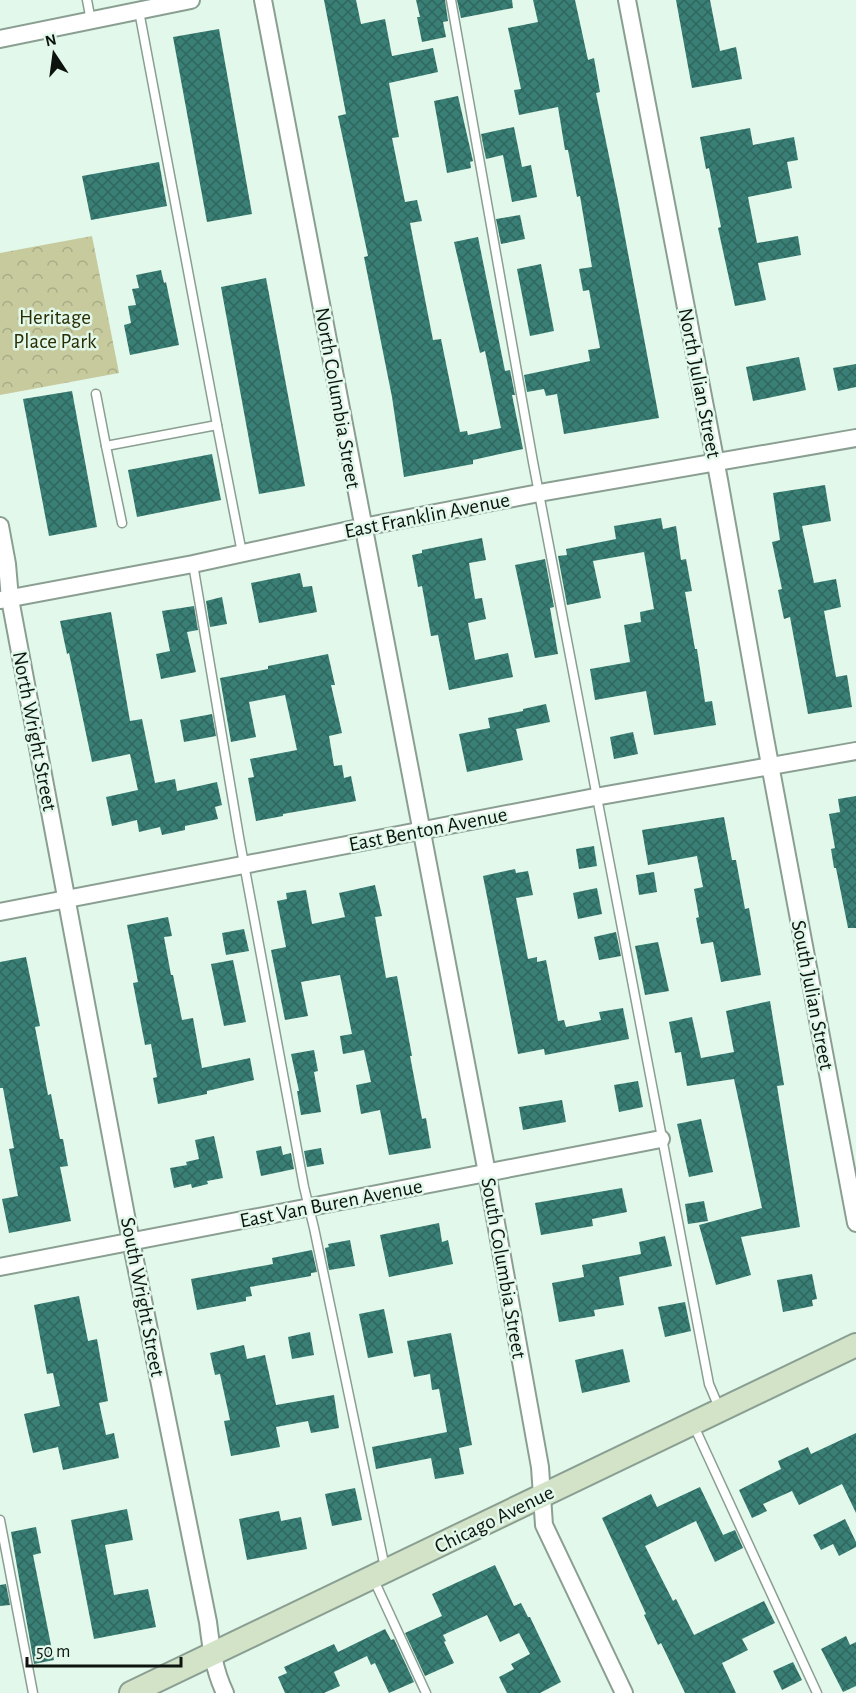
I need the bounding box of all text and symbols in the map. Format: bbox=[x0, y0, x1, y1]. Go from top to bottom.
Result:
north arrow bbox=[24, 24, 84, 84]
text: N bbox=[44, 31, 58, 49]
street label: North Columbia Street bbox=[311, 306, 364, 491]
street label: North Julian Street bbox=[675, 306, 724, 460]
park label: Heritage Place Park bbox=[13, 307, 97, 352]
street label: East Franklin Avenue bbox=[343, 489, 512, 542]
street label: North Wright Street bbox=[9, 649, 60, 813]
street label: East Benton Avenue bbox=[347, 804, 509, 855]
street label: South Julian Street bbox=[788, 918, 837, 1072]
street label: East Van Buren Avenue bbox=[238, 1175, 424, 1232]
street label: South Columbia Street bbox=[477, 1176, 530, 1360]
street label: South Wright Street bbox=[117, 1216, 168, 1379]
street label: Chicago Avenue bbox=[431, 1482, 557, 1557]
scale bar bbox=[27, 1630, 182, 1668]
text: 50 m bbox=[36, 1643, 70, 1661]

